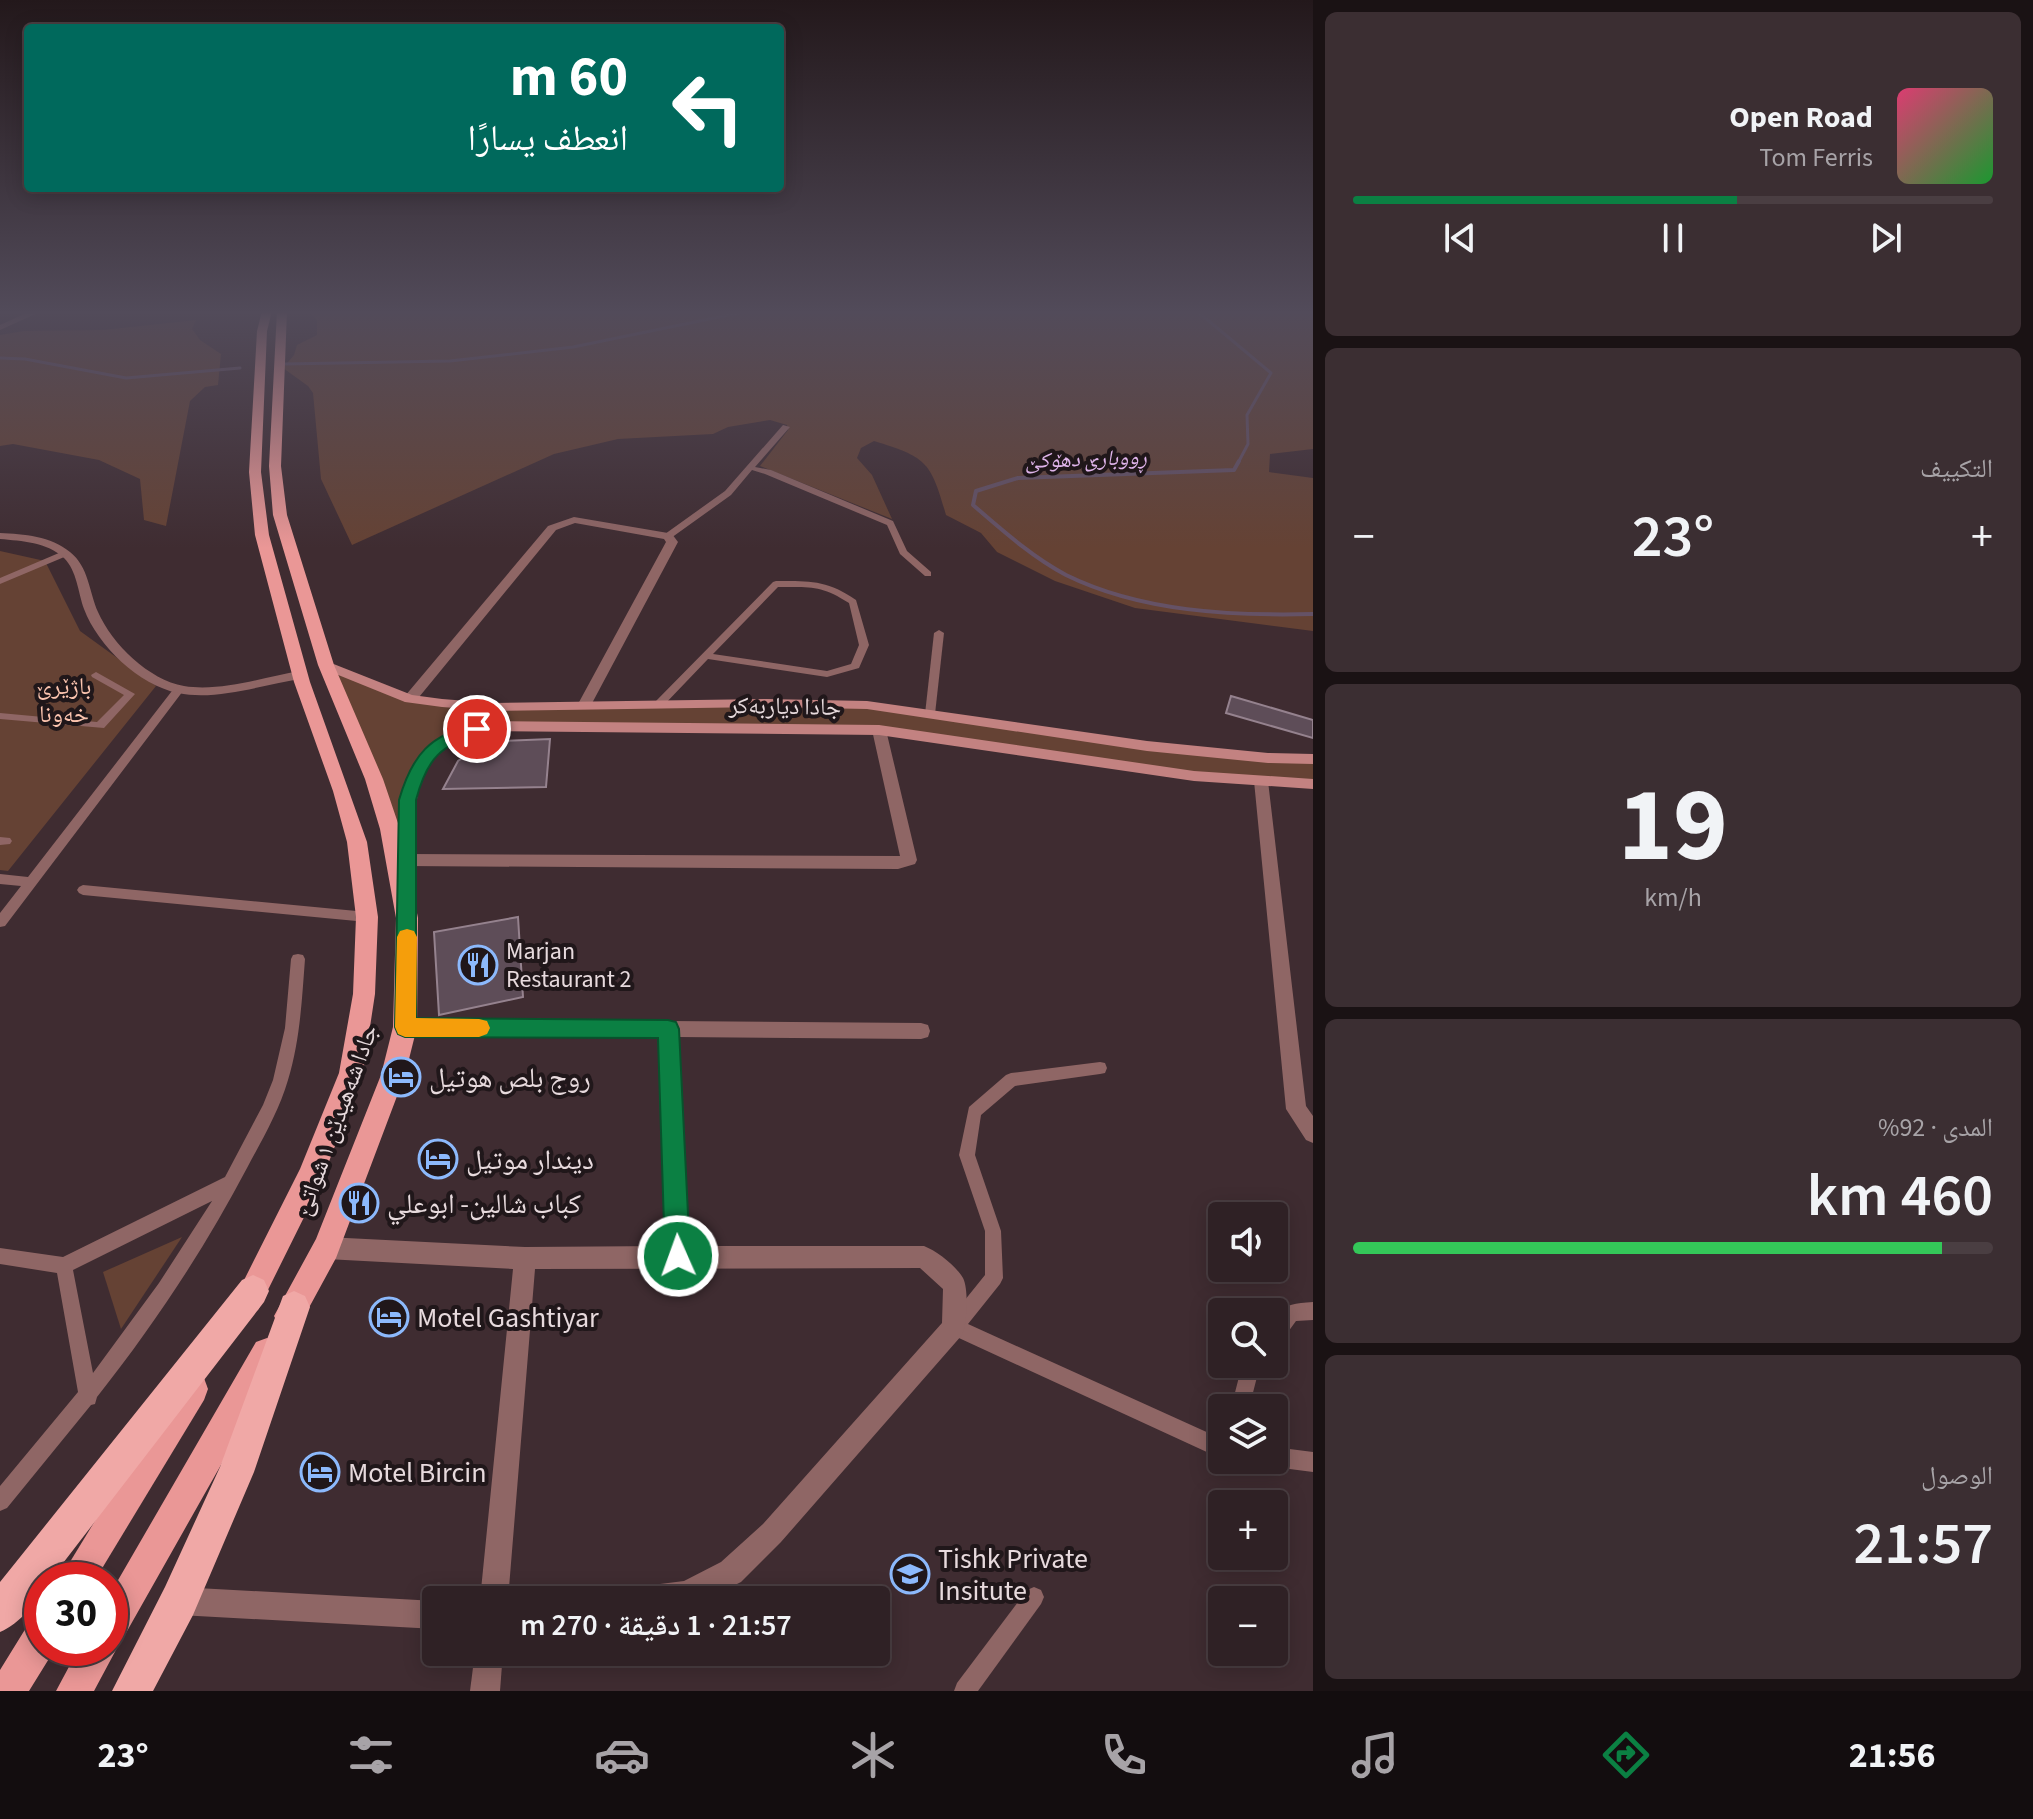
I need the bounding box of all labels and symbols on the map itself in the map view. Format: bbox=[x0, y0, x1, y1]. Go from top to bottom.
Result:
water label: ڕووبارێ دهۆكێ bbox=[1025, 441, 1148, 478]
park label: باژێرێ خه‌ونا bbox=[37, 669, 91, 732]
street label: جادا دیاربه‌كر bbox=[727, 688, 841, 725]
pin bbox=[443, 695, 511, 763]
place label: Marjan Restaurant 2 bbox=[506, 934, 631, 997]
restaurant icon: Marjan Restaurant 2 bbox=[457, 944, 499, 986]
street label: جادا شەهیدێن ١ شواتێ bbox=[286, 1020, 387, 1220]
hotel icon: روج بلص هوتيل bbox=[380, 1056, 422, 1098]
place label: روج بلص هوتيل bbox=[429, 1058, 591, 1098]
hotel icon: ديندار موتيل bbox=[417, 1138, 459, 1180]
place label: ديندار موتيل bbox=[466, 1140, 594, 1180]
restaurant icon: كباب شالين- ابوعلي bbox=[338, 1182, 380, 1224]
place label: كباب شالين- ابوعلي bbox=[387, 1184, 581, 1226]
position arrow bbox=[636, 1214, 720, 1298]
hotel icon: Motel Gashtiyar bbox=[368, 1296, 410, 1338]
place label: Motel Gashtiyar bbox=[417, 1298, 599, 1338]
hotel icon: Motel Bircin bbox=[299, 1451, 341, 1493]
place label: Motel Bircin bbox=[348, 1453, 487, 1493]
place label: Tishk Private Insitute bbox=[938, 1539, 1088, 1611]
school or university icon: Tishk Private Insitute bbox=[889, 1553, 931, 1595]
speed limit sign: 30 bbox=[24, 1562, 128, 1666]

